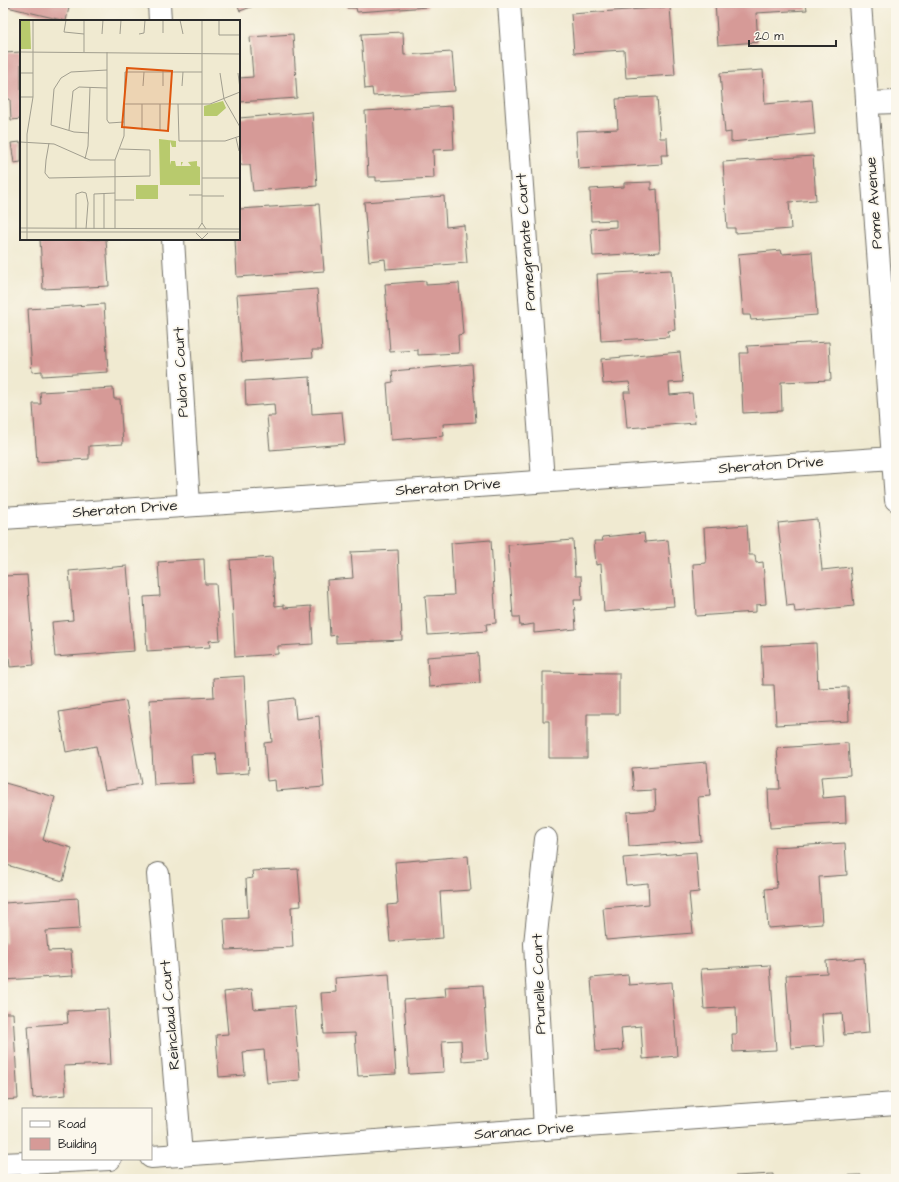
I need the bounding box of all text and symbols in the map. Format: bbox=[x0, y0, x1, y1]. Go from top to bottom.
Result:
inset map bbox=[20, 20, 240, 240]
scale bar bbox=[749, 22, 836, 48]
text: 20 m bbox=[755, 28, 784, 45]
street label: Pome Avenue bbox=[860, 156, 888, 250]
street label: Pomegranate Court bbox=[511, 172, 542, 311]
street label: Pulora Court bbox=[168, 326, 194, 418]
street label: Sheraton Drive bbox=[718, 451, 824, 479]
street label: Sheraton Drive bbox=[395, 473, 501, 501]
street label: Sheraton Drive bbox=[72, 495, 178, 523]
street label: Prunelle Court bbox=[527, 933, 551, 1035]
street label: Reinclaud Court bbox=[155, 959, 185, 1071]
legend bbox=[22, 1108, 152, 1160]
text: Road bbox=[58, 1116, 86, 1133]
street label: Saranac Drive bbox=[473, 1117, 575, 1145]
text: Building bbox=[58, 1136, 96, 1154]

